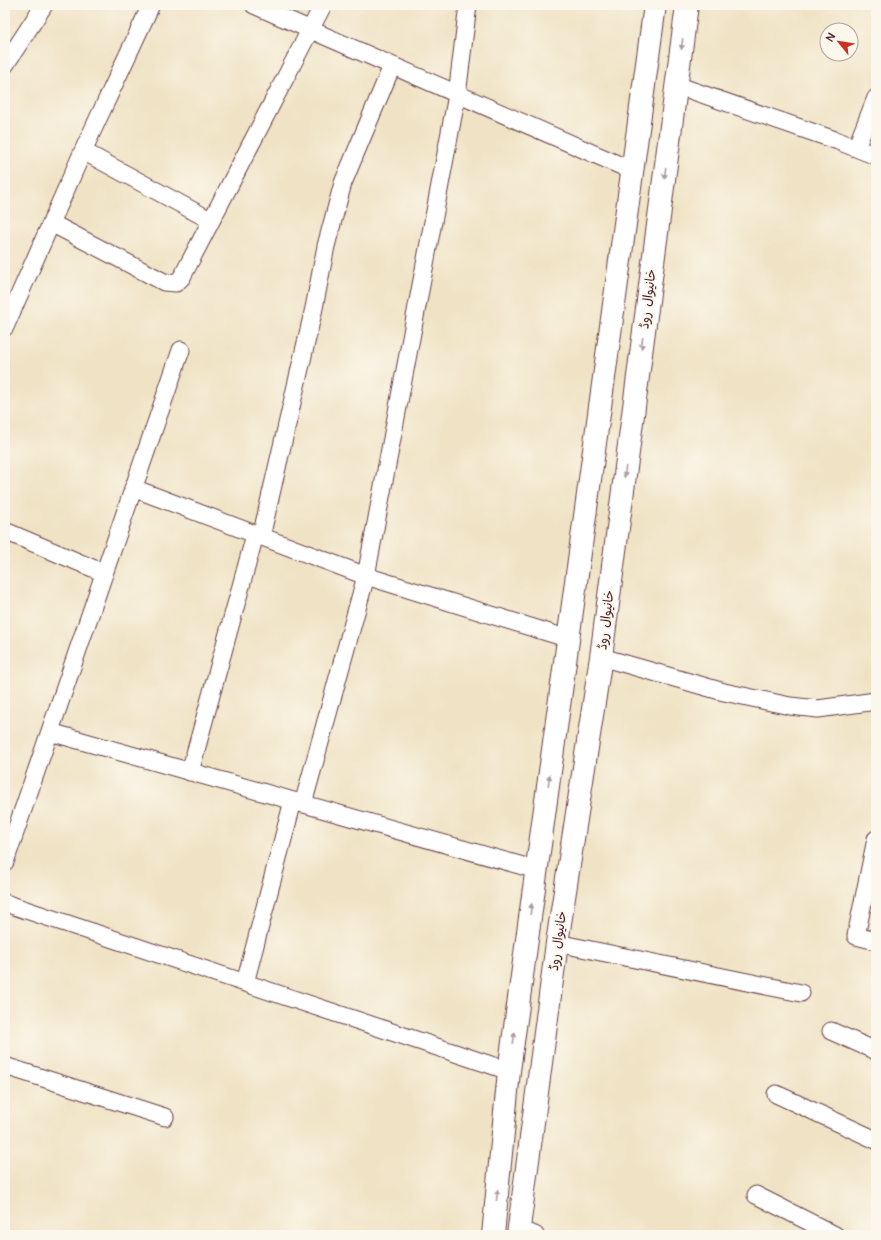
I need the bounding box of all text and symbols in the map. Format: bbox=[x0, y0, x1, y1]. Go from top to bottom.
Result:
north arrow bbox=[819, 22, 859, 62]
text: N bbox=[823, 30, 839, 44]
one-way arrow bbox=[678, 38, 685, 50]
one-way arrow bbox=[661, 166, 668, 179]
street label: خانیوال روڈ bbox=[635, 268, 661, 330]
one-way arrow bbox=[639, 337, 645, 349]
one-way arrow bbox=[622, 466, 628, 478]
street label: خانیوال روڈ bbox=[593, 589, 619, 651]
one-way arrow bbox=[546, 774, 552, 786]
one-way arrow bbox=[528, 903, 535, 915]
street label: خانیوال روڈ bbox=[545, 910, 571, 972]
one-way arrow bbox=[511, 1032, 517, 1044]
one-way arrow bbox=[494, 1189, 501, 1201]

